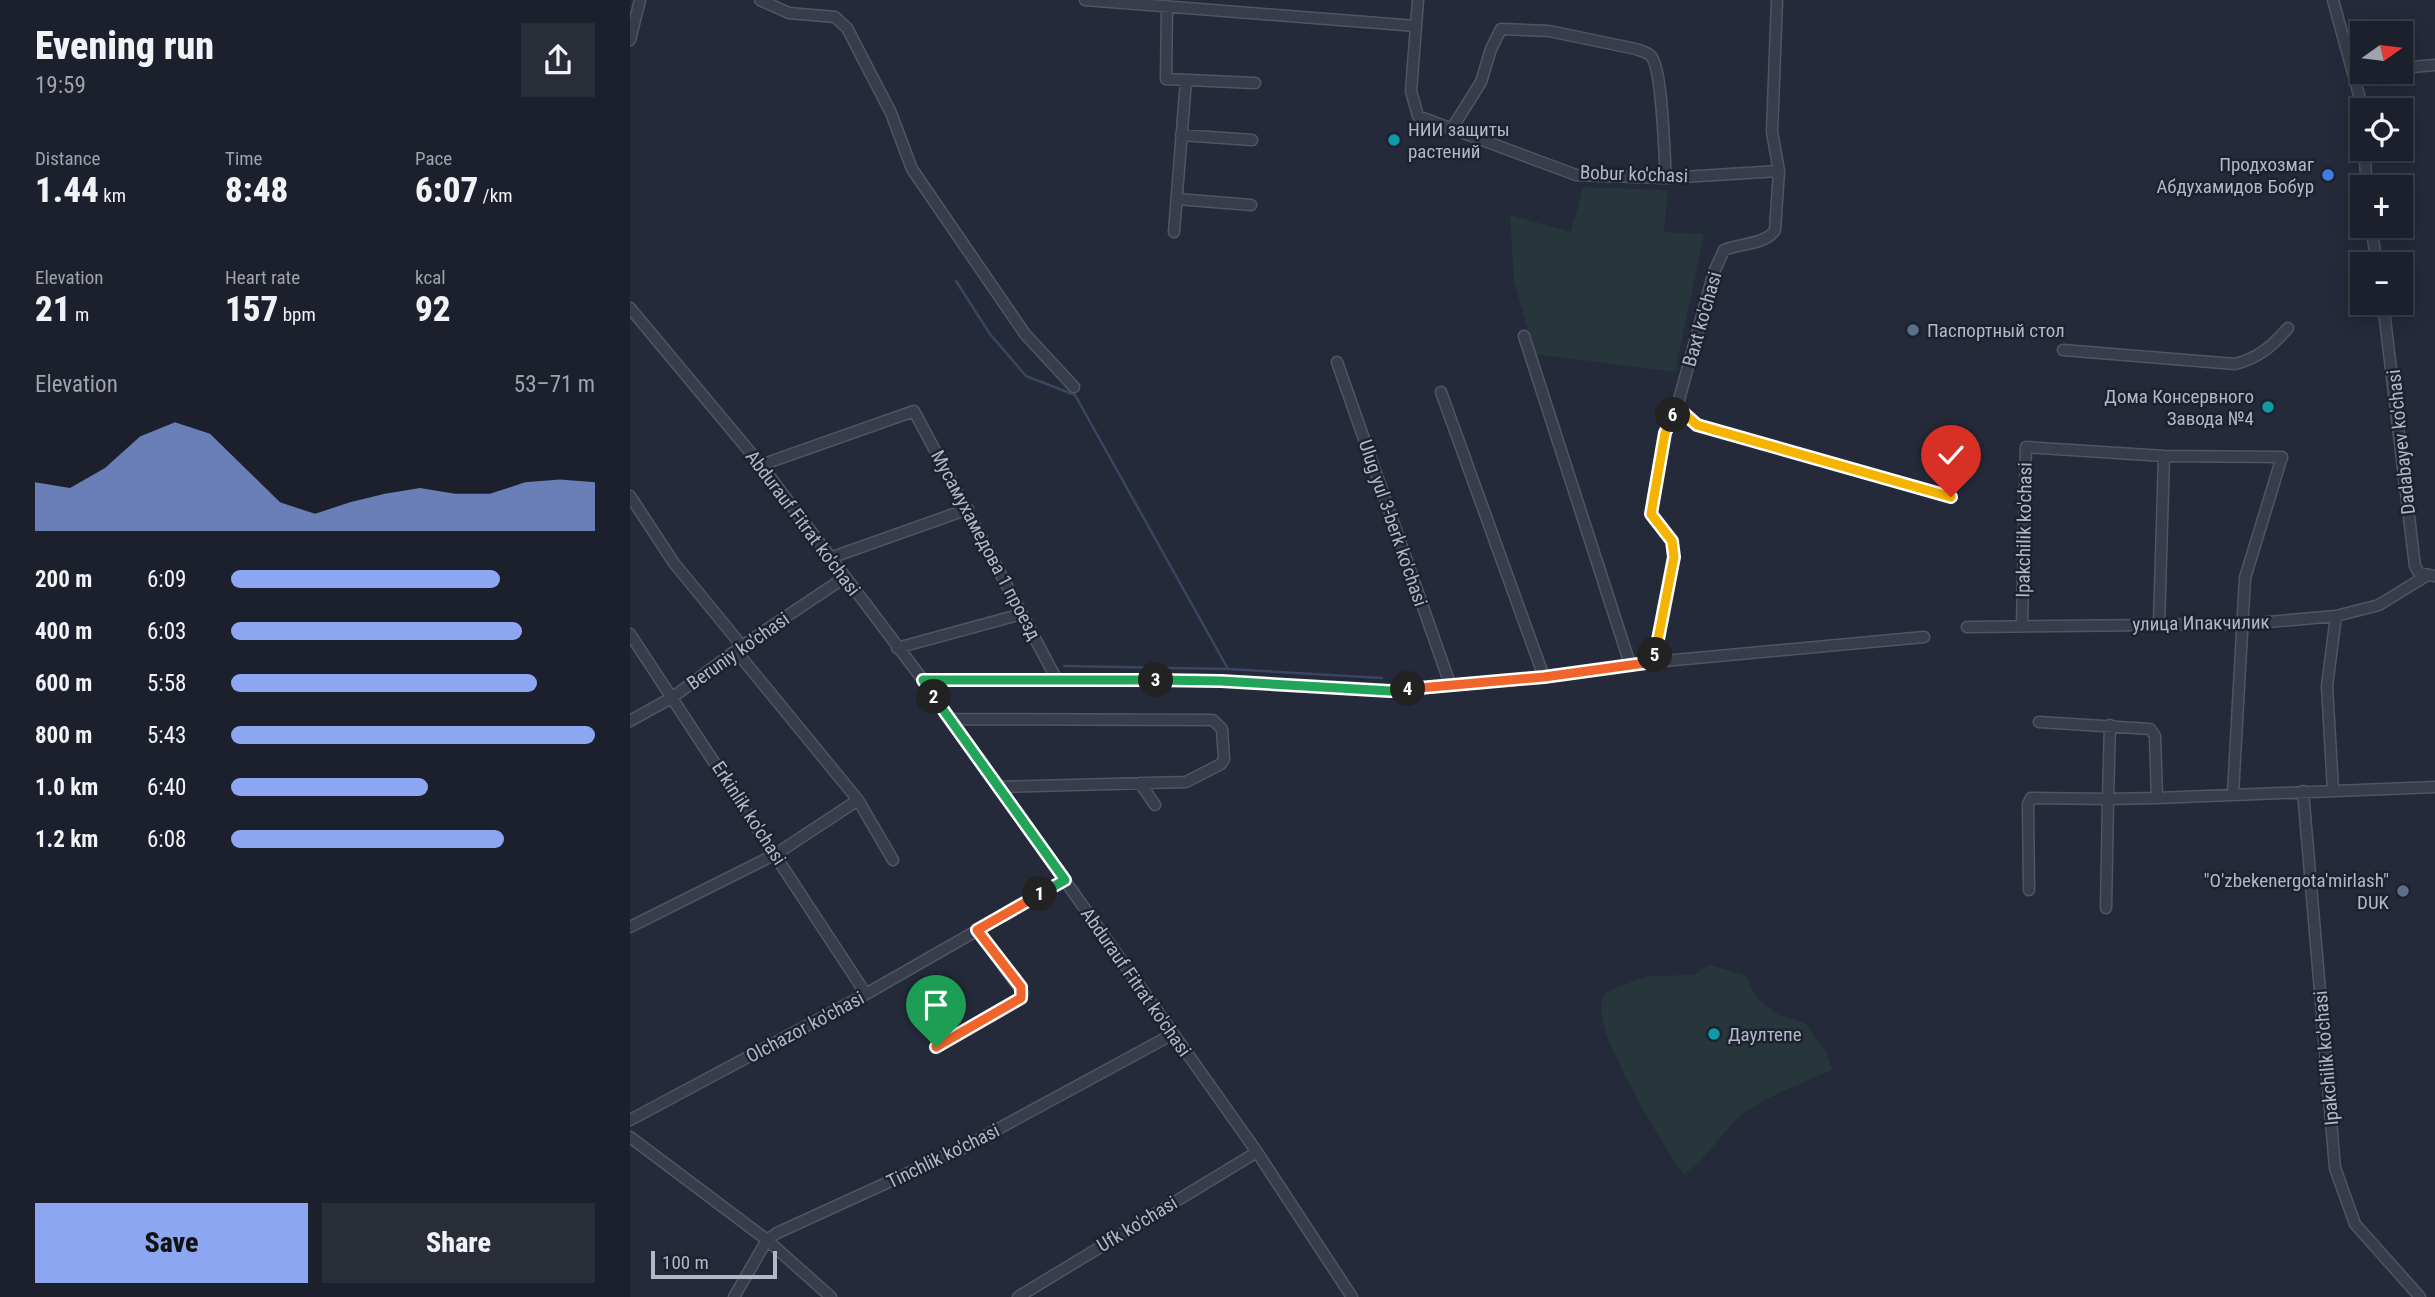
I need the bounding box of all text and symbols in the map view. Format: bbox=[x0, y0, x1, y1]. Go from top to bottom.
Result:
north arrow bbox=[2350, 21, 2413, 84]
map controls bbox=[2350, 21, 2413, 315]
button: share bbox=[521, 23, 595, 97]
text: Evening run bbox=[35, 24, 214, 68]
text: 19:59 bbox=[35, 72, 86, 99]
button: locate bbox=[2350, 98, 2413, 161]
place label: НИИ защиты растений bbox=[1408, 118, 1510, 163]
marker: НИИ защиты растений bbox=[1386, 132, 1402, 148]
text: Distance bbox=[35, 147, 100, 170]
text: Time bbox=[225, 147, 262, 170]
text: Pace bbox=[415, 147, 452, 170]
place label: Продхозмаг Абдухамидов Бобур bbox=[2156, 153, 2314, 198]
street label: Bobur ko'chasi bbox=[1579, 161, 1689, 187]
marker: Продхозмаг Абдухамидов Бобур bbox=[2320, 167, 2336, 183]
text: 1.44 bbox=[35, 170, 99, 211]
text: 8:48 bbox=[225, 170, 288, 211]
text: 6:07 bbox=[415, 170, 478, 211]
button: + bbox=[2350, 175, 2413, 238]
text: km bbox=[99, 184, 126, 207]
text: /km bbox=[478, 184, 513, 207]
button: − bbox=[2350, 252, 2413, 315]
text: Elevation bbox=[35, 266, 103, 289]
text: Heart rate bbox=[225, 266, 300, 289]
text: kcal bbox=[415, 266, 446, 289]
street label: Baxt ko'chasi bbox=[1678, 269, 1726, 369]
text: 21 bbox=[35, 289, 71, 330]
text: 157 bbox=[225, 289, 278, 330]
text: 92 bbox=[415, 289, 451, 330]
text: m bbox=[71, 303, 89, 326]
text: bpm bbox=[278, 303, 316, 326]
place label: Паспортный стол bbox=[1927, 319, 2065, 342]
marker: Паспортный стол bbox=[1905, 322, 1921, 338]
street label: Dadabayev ko'chasi bbox=[2382, 368, 2420, 516]
text: Elevation bbox=[35, 371, 118, 398]
text: 53–71 m bbox=[514, 371, 595, 398]
place label: Дома Консервного Завода №4 bbox=[2104, 385, 2254, 430]
pin: 6 bbox=[1656, 398, 1690, 432]
marker: Дома Консервного Завода №4 bbox=[2260, 399, 2276, 415]
text: 6 bbox=[1668, 403, 1677, 426]
pin bbox=[1921, 425, 1981, 497]
icon: check bbox=[1932, 436, 1970, 474]
street label: Ulug yul 3-berk ko'chasi bbox=[1354, 437, 1432, 609]
street label: Abdurauf Fitrat ko'chasi bbox=[741, 446, 865, 600]
street label: Мусамухамедова 1 проезд bbox=[926, 446, 1046, 644]
street label: Ipakchilik ko'chasi bbox=[2011, 462, 2037, 598]
text: 200 m bbox=[35, 566, 92, 593]
text: 6:09 bbox=[147, 566, 186, 593]
street label: Beruniy ko'chasi bbox=[682, 607, 794, 695]
street label: улица Ипакчилик bbox=[2132, 610, 2270, 636]
text: 400 m bbox=[35, 618, 92, 645]
text: 6:03 bbox=[147, 618, 186, 645]
pin: 5 bbox=[1637, 638, 1672, 672]
text: 5 bbox=[1650, 643, 1659, 666]
pin: 3 bbox=[1138, 662, 1174, 698]
text: 3 bbox=[1151, 668, 1160, 691]
text: 600 m bbox=[35, 670, 92, 697]
text: 5:58 bbox=[147, 670, 186, 697]
pin: 4 bbox=[1390, 672, 1426, 706]
text: 4 bbox=[1403, 677, 1412, 700]
pin: 2 bbox=[916, 680, 952, 714]
text: 2 bbox=[929, 685, 938, 708]
text: 800 m bbox=[35, 722, 92, 749]
text: 5:43 bbox=[147, 722, 186, 749]
street label: Erkinlik ko'chasi bbox=[707, 757, 791, 869]
text: 1.0 km bbox=[35, 774, 98, 801]
text: 6:40 bbox=[147, 774, 186, 801]
text: 1.2 km bbox=[35, 826, 98, 853]
text: 6:08 bbox=[147, 826, 186, 853]
place label: "O'zbekenergota'mirlash" DUK bbox=[2204, 869, 2390, 914]
pin: 1 bbox=[1022, 876, 1058, 912]
text: 1 bbox=[1035, 882, 1044, 905]
marker: "O'zbekenergota'mirlash" DUK bbox=[2395, 883, 2411, 899]
street label: Abdurauf Fitrat ko'chasi bbox=[1076, 903, 1196, 1061]
pin bbox=[906, 975, 966, 1047]
street label: Olchazor ko'chasi bbox=[742, 986, 868, 1068]
icon: arrive bbox=[917, 986, 955, 1024]
street label: Ipakchilik ko'chasi bbox=[2309, 990, 2343, 1126]
place label: Даултепе bbox=[1728, 1023, 1802, 1046]
marker: Даултепе bbox=[1706, 1026, 1722, 1042]
street label: Tinchlik ko'chasi bbox=[883, 1119, 1003, 1193]
street label: Ufk ko'chasi bbox=[1093, 1191, 1181, 1257]
button: Save bbox=[35, 1203, 308, 1283]
button: Share bbox=[322, 1203, 595, 1283]
scale bar bbox=[651, 1248, 777, 1280]
text: 100 m bbox=[662, 1251, 709, 1274]

